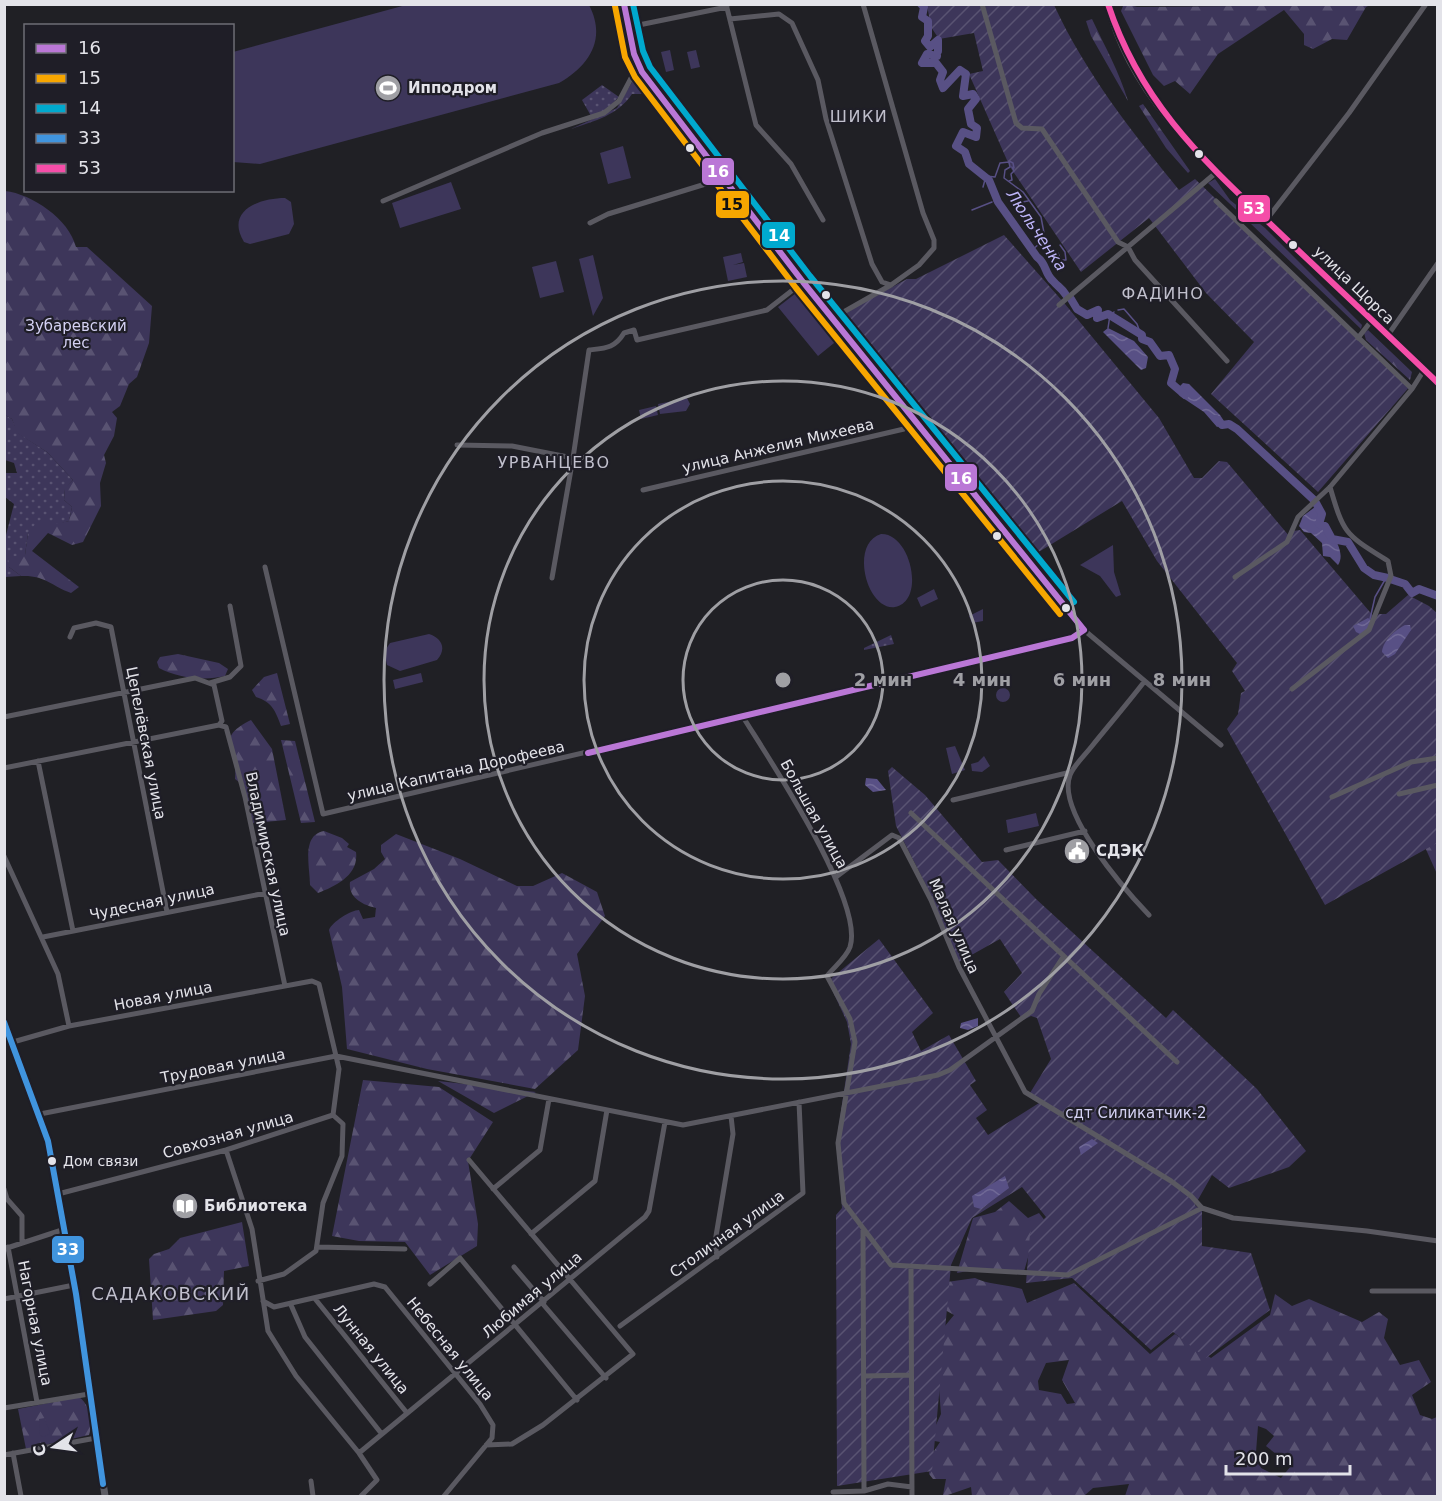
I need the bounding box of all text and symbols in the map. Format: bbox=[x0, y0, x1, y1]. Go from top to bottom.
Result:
legend bbox=[24, 24, 234, 192]
text: 16 bbox=[78, 37, 101, 58]
text: 15 bbox=[78, 67, 101, 88]
sports icon: Ипподром bbox=[373, 73, 403, 103]
place label: Ипподром bbox=[408, 79, 497, 97]
text: 14 bbox=[78, 97, 101, 118]
district label: ШИКИ bbox=[830, 107, 888, 126]
text: 33 bbox=[78, 127, 101, 148]
unlabelled marker bbox=[684, 142, 696, 154]
unlabelled marker bbox=[1193, 148, 1205, 160]
text: 53 bbox=[78, 157, 101, 178]
line badge: 16 bbox=[701, 157, 735, 186]
text: 16 bbox=[707, 162, 729, 181]
water label: Люльченка bbox=[1002, 185, 1071, 275]
line badge: 15 bbox=[715, 190, 750, 219]
line badge: 53 bbox=[1237, 194, 1271, 223]
text: 15 bbox=[721, 195, 743, 214]
text: 53 bbox=[1243, 199, 1265, 218]
line badge: 14 bbox=[761, 221, 796, 249]
text: 14 bbox=[768, 226, 790, 245]
unlabelled marker bbox=[1287, 239, 1299, 251]
street label: улица Щорса bbox=[1310, 242, 1398, 328]
district label: ФАДИНО bbox=[1122, 284, 1204, 303]
unlabelled marker bbox=[820, 289, 832, 301]
park label: Зубаревский лес bbox=[25, 317, 127, 352]
street label: улица Анжелия Михеева bbox=[680, 415, 876, 477]
district label: УРВАНЦЕВО bbox=[498, 453, 610, 472]
line badge: 16 bbox=[944, 463, 978, 492]
text: 16 bbox=[950, 469, 972, 488]
unlabelled marker bbox=[991, 530, 1003, 542]
unlabelled marker bbox=[1060, 602, 1072, 614]
street label: Цепелёвская улица bbox=[122, 665, 170, 821]
text: 2 мин bbox=[854, 669, 912, 690]
text: 4 мин bbox=[953, 669, 1011, 690]
text: 6 мин bbox=[1053, 669, 1111, 690]
text: 8 мин bbox=[1153, 669, 1211, 690]
centre of rings bbox=[773, 670, 793, 690]
street label: улица Капитана Дорофеева bbox=[346, 737, 566, 805]
street label: Большая улица bbox=[776, 756, 852, 872]
street label: Владимирская улица bbox=[242, 770, 294, 938]
public building icon: СДЭК bbox=[1062, 836, 1092, 866]
place label: СДЭК bbox=[1096, 842, 1144, 860]
street label: Малая улица bbox=[925, 876, 983, 976]
street label: Чудесная улица bbox=[88, 880, 216, 924]
street label: Новая улица bbox=[112, 978, 214, 1014]
street label: Трудовая улица bbox=[158, 1045, 287, 1087]
park label: сдт Силикатчик-2 bbox=[1065, 1104, 1207, 1122]
street label: Совхозная улица bbox=[161, 1108, 295, 1162]
place label: Дом связи bbox=[63, 1153, 138, 1169]
marker: Дом связи bbox=[46, 1155, 58, 1167]
street label: Столичная улица bbox=[666, 1186, 788, 1282]
library icon: Библиотека bbox=[170, 1191, 200, 1221]
place label: Библиотека bbox=[204, 1197, 307, 1215]
line badge: 33 bbox=[51, 1235, 85, 1264]
text: 33 bbox=[57, 1240, 79, 1259]
street label: Любимая улица bbox=[478, 1248, 586, 1342]
street label: Нагорная улица bbox=[14, 1259, 56, 1387]
district label: САДАКОВСКИЙ bbox=[91, 1283, 251, 1304]
street label: Небесная улица bbox=[403, 1294, 497, 1404]
street label: Лунная улица bbox=[329, 1300, 413, 1398]
north arrow bbox=[24, 1417, 84, 1477]
scale bar bbox=[1226, 1438, 1350, 1476]
text: С bbox=[29, 1442, 50, 1458]
text: 200 m bbox=[1235, 1448, 1293, 1469]

